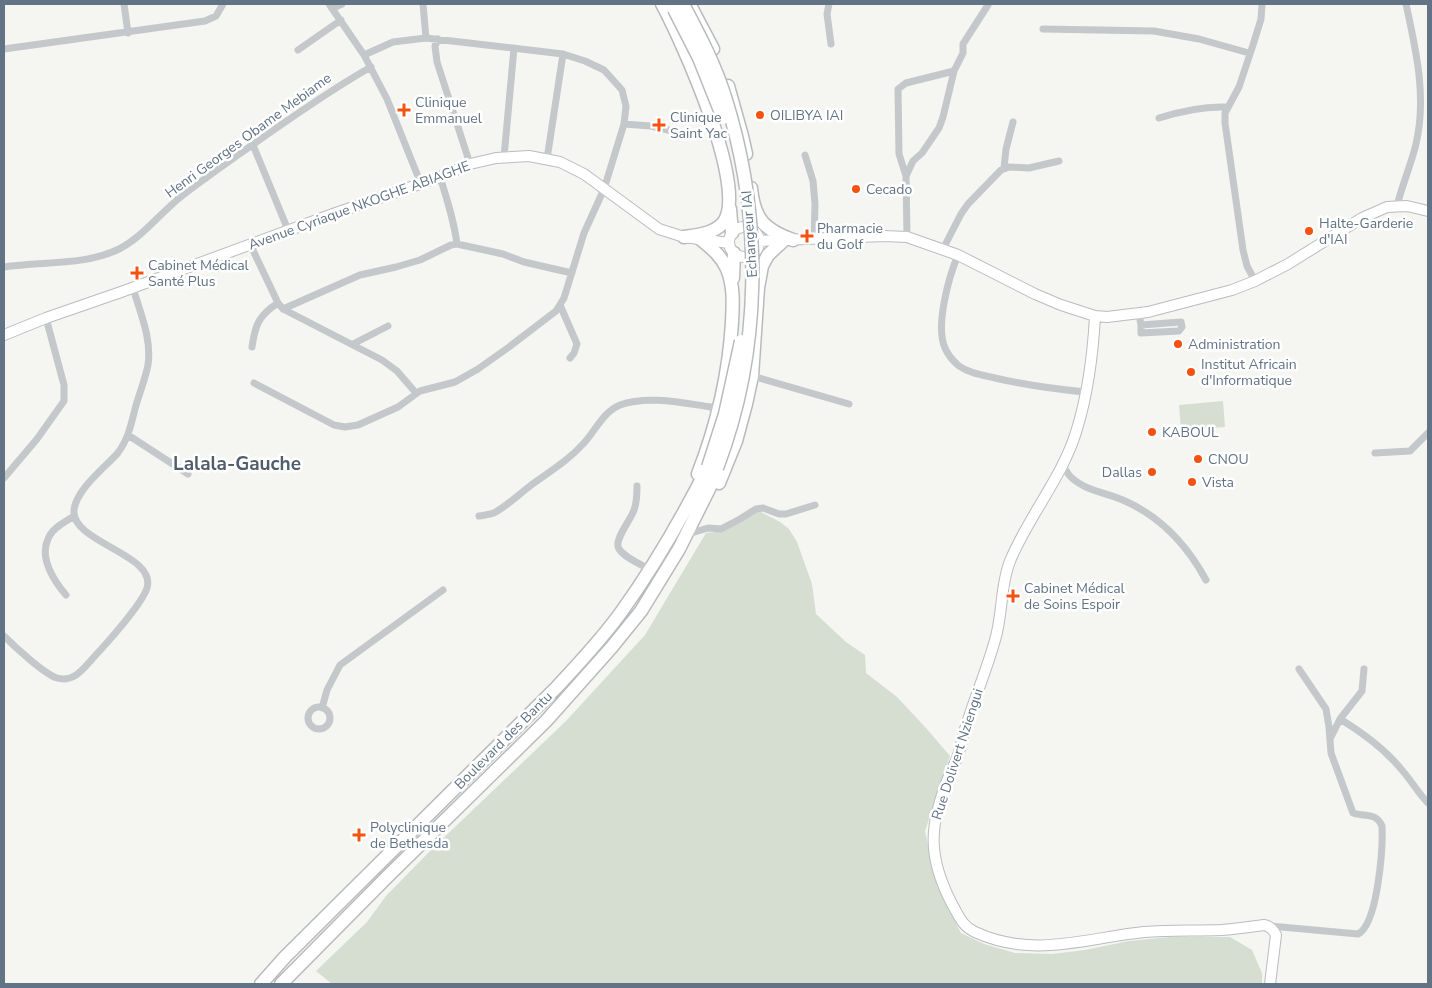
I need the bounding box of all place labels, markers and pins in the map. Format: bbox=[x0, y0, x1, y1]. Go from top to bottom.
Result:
place label: Clinique Emmanuel bbox=[415, 93, 483, 128]
marker: Clinique Emmanuel bbox=[397, 103, 411, 117]
place label: OILIBYA IAI bbox=[770, 106, 843, 125]
place label: Clinique Saint Yac bbox=[670, 108, 727, 143]
marker: OILIBYA IAI bbox=[754, 109, 766, 121]
marker: Clinique Saint Yac bbox=[652, 118, 666, 132]
place label: Cecado bbox=[866, 180, 912, 199]
marker: Cecado bbox=[850, 183, 862, 195]
place label: Halte-Garderie d'IAI bbox=[1319, 214, 1413, 249]
place label: Pharmacie du Golf bbox=[817, 219, 883, 254]
marker: Halte-Garderie d'IAI bbox=[1303, 225, 1315, 237]
marker: Pharmacie du Golf bbox=[801, 230, 813, 242]
place label: Cabinet Médical Santé Plus bbox=[148, 256, 250, 291]
marker: Cabinet Médical Santé Plus bbox=[130, 266, 144, 280]
place label: Administration bbox=[1188, 335, 1281, 354]
marker: Administration bbox=[1172, 338, 1184, 350]
place label: Institut Africain d'Informatique bbox=[1201, 355, 1297, 390]
marker: Institut Africain d'Informatique bbox=[1185, 366, 1197, 378]
place label: KABOUL bbox=[1162, 423, 1219, 442]
marker: KABOUL bbox=[1146, 426, 1158, 438]
place label: CNOU bbox=[1208, 450, 1249, 469]
marker: CNOU bbox=[1192, 453, 1204, 465]
place label: Dallas bbox=[1102, 463, 1142, 482]
marker: Dallas bbox=[1146, 466, 1158, 478]
place label: Vista bbox=[1201, 473, 1234, 492]
marker: Vista bbox=[1186, 476, 1198, 488]
place label: Cabinet Médical de Soins Espoir bbox=[1024, 579, 1126, 614]
marker: Cabinet Médical de Soins Espoir bbox=[1006, 589, 1020, 603]
place label: Polyclinique de Bethesda bbox=[370, 818, 449, 853]
marker: Polyclinique de Bethesda bbox=[352, 828, 366, 842]

